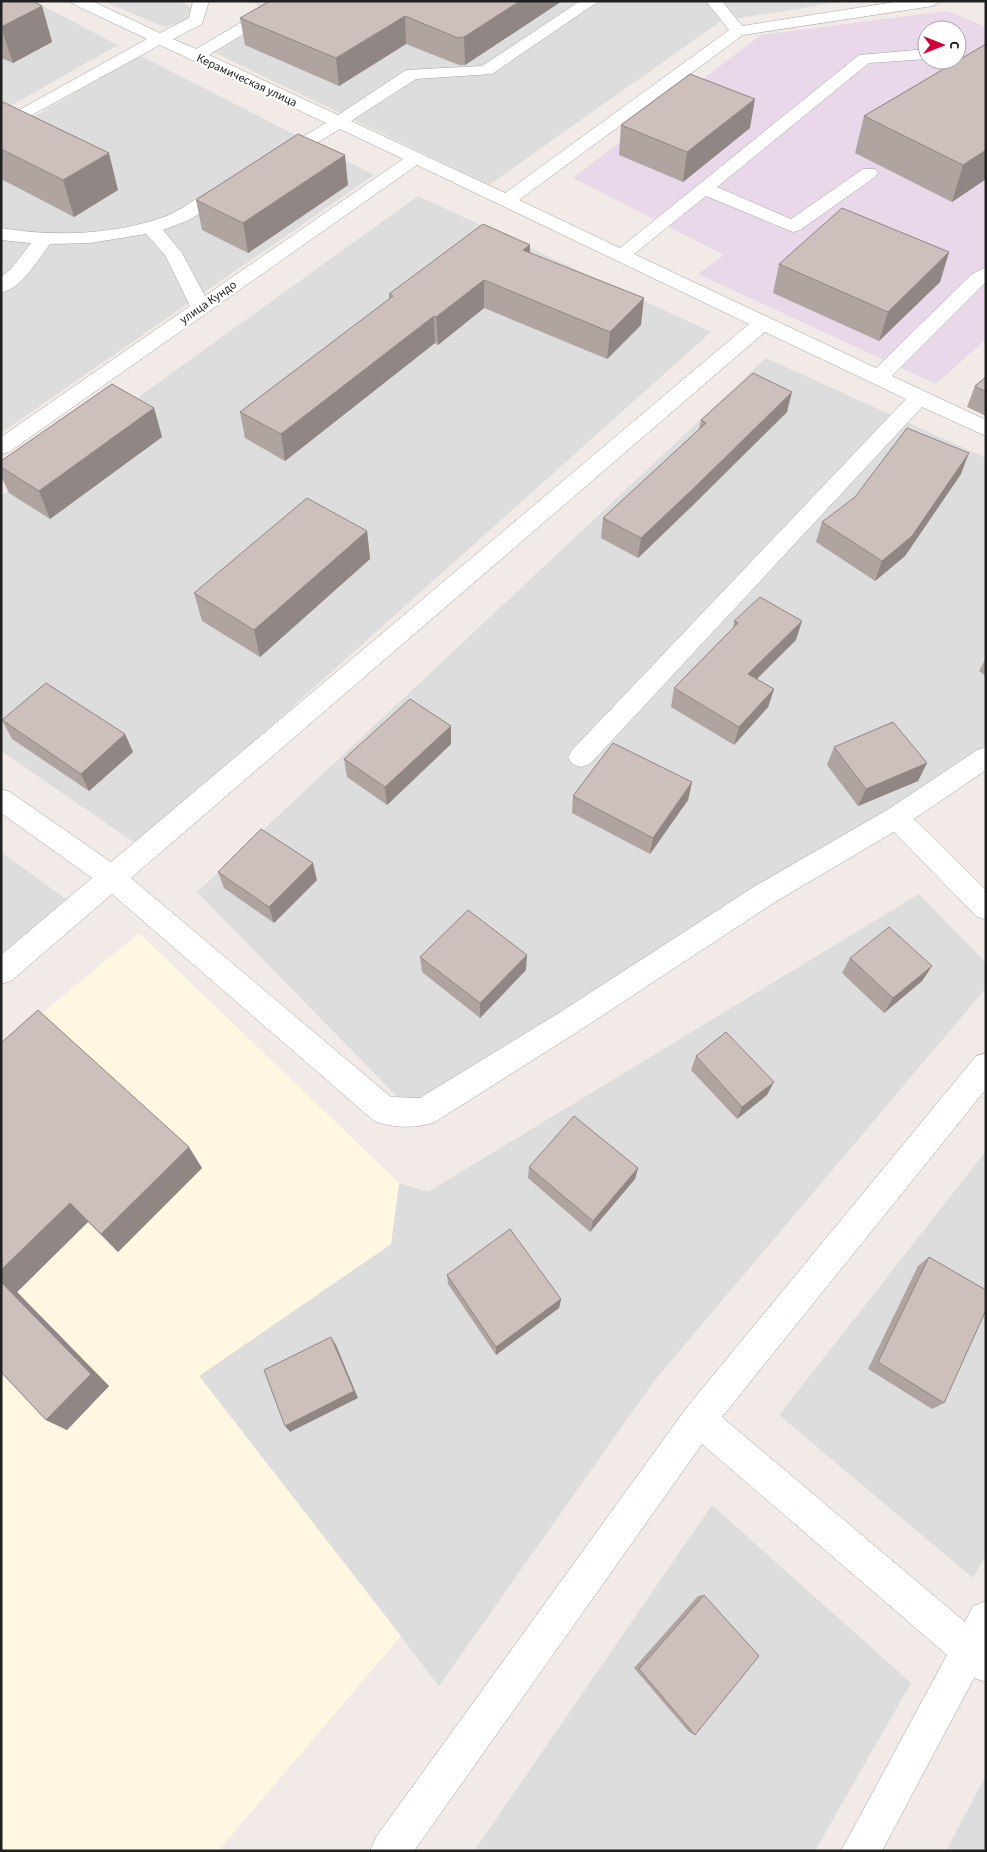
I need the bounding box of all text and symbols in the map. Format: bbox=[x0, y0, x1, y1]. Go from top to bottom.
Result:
north arrow bbox=[917, 20, 967, 70]
text: С bbox=[944, 41, 964, 49]
street label: Керамическая улица bbox=[194, 50, 300, 111]
street label: улица Кундо bbox=[176, 277, 240, 328]

